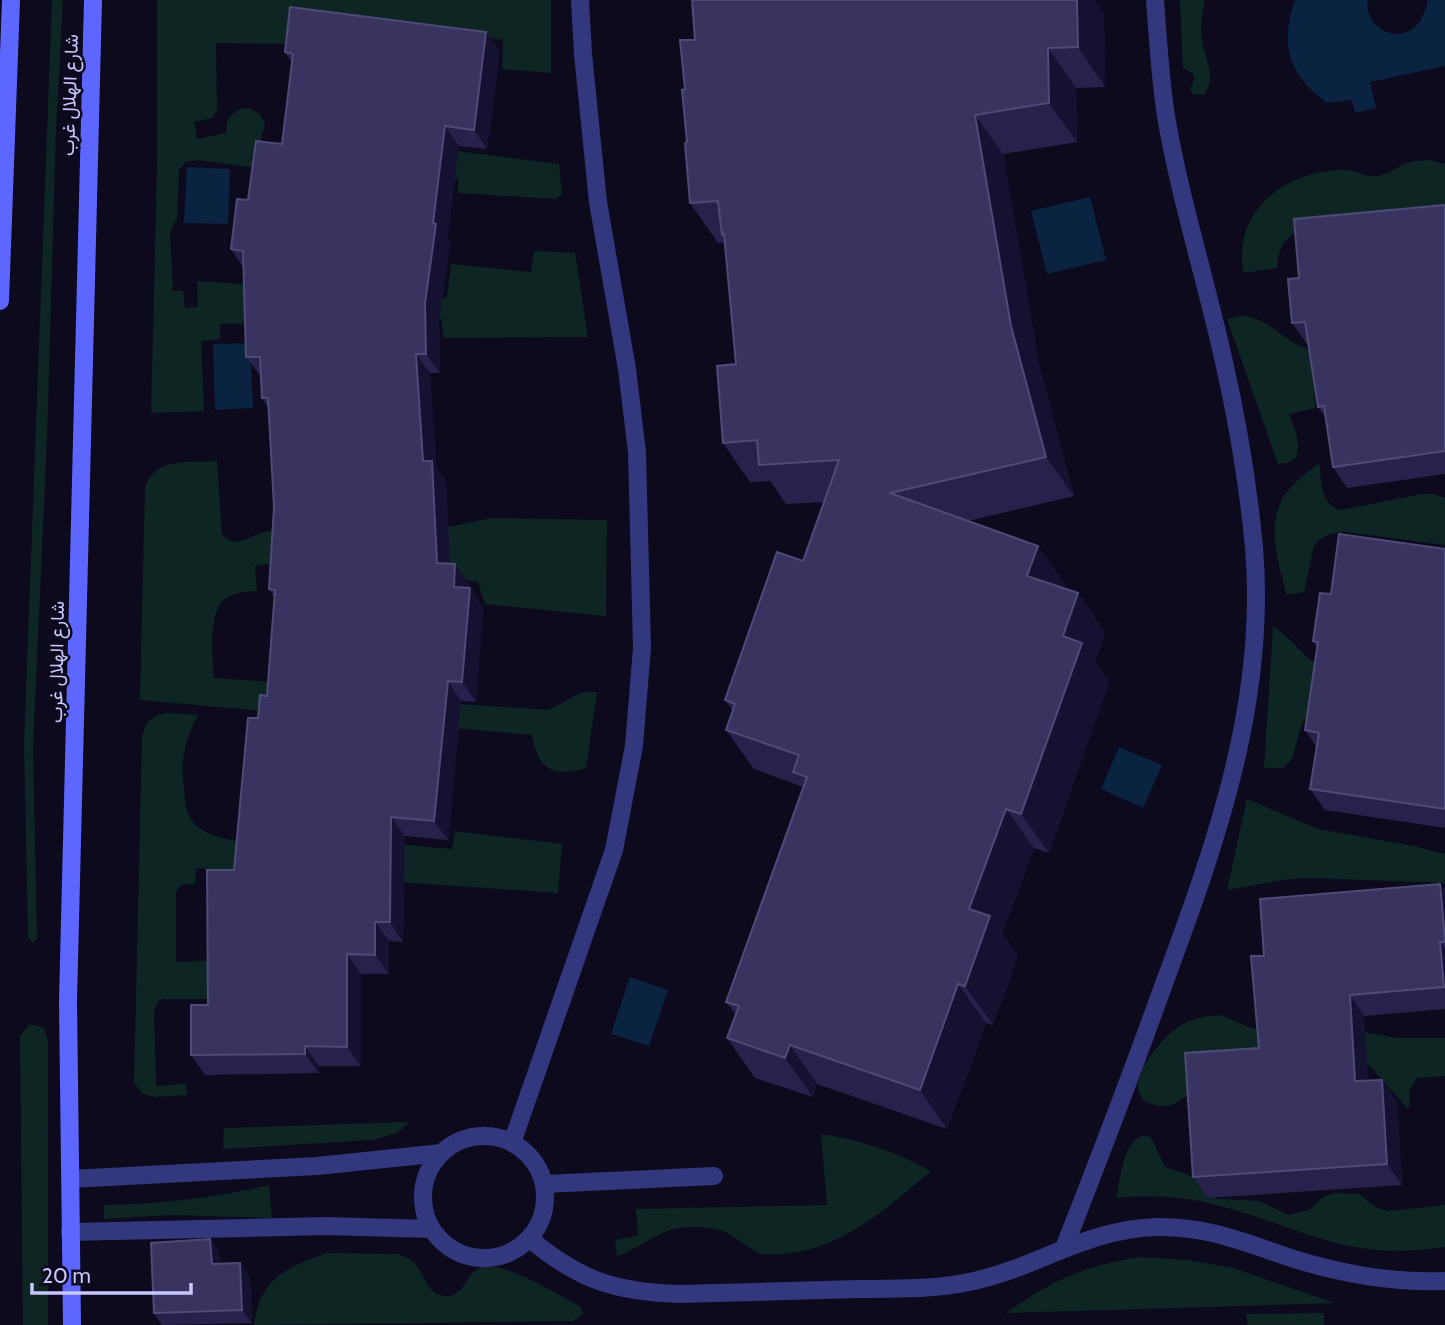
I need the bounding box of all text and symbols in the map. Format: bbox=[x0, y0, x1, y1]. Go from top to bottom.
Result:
street label: شارع الهلال غرب bbox=[56, 34, 84, 156]
street label: شارع الهلال غرب bbox=[44, 601, 70, 723]
scale bar bbox=[32, 1252, 191, 1296]
text: 20 m bbox=[42, 1263, 91, 1288]

